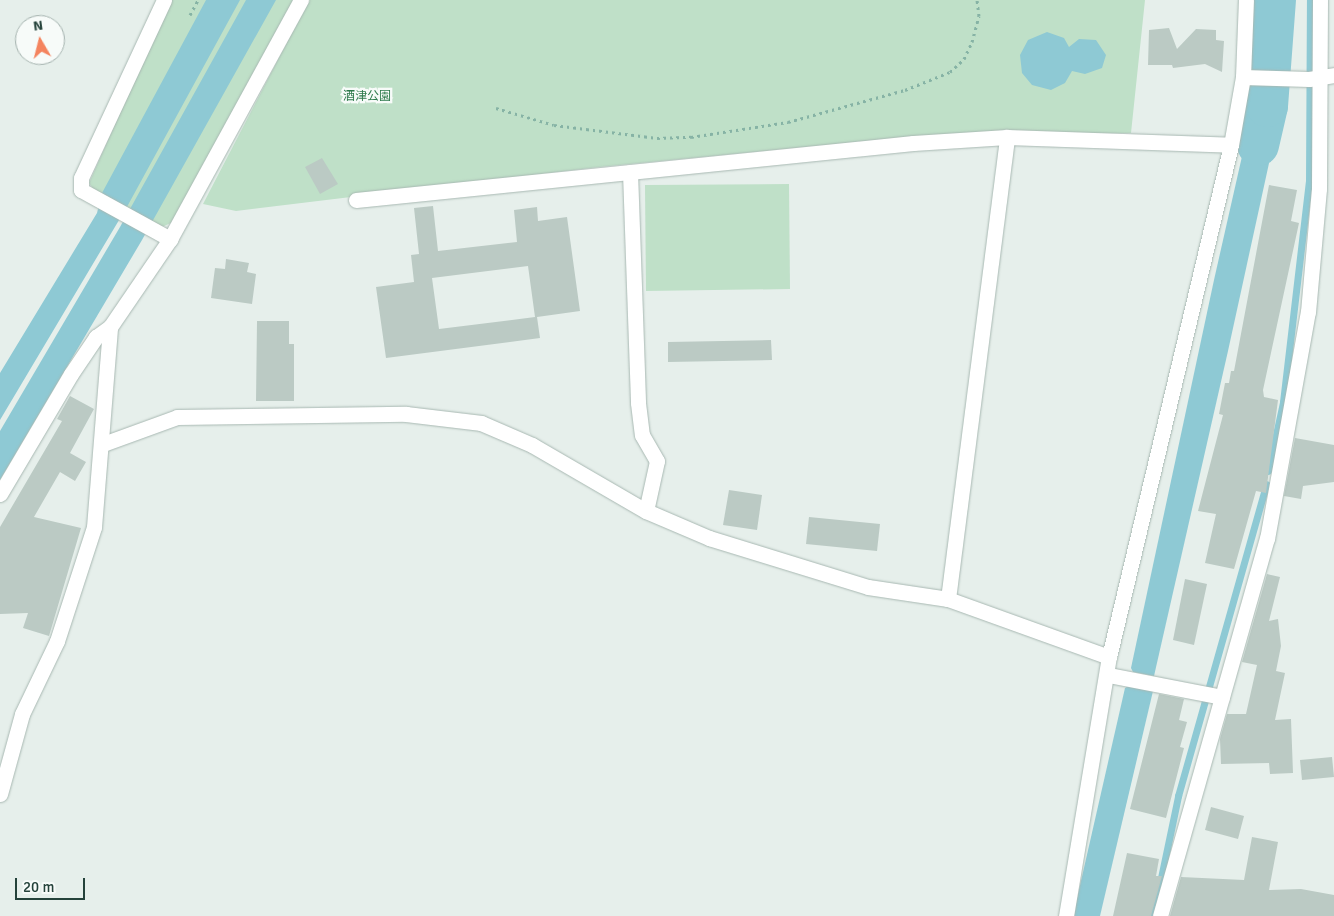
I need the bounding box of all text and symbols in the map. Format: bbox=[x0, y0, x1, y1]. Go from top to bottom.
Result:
north arrow bbox=[15, 15, 65, 65]
text: N bbox=[32, 17, 44, 35]
park label: 酒津公園 bbox=[343, 90, 391, 104]
scale bar bbox=[18, 868, 88, 900]
text: 20 m bbox=[23, 878, 54, 896]

